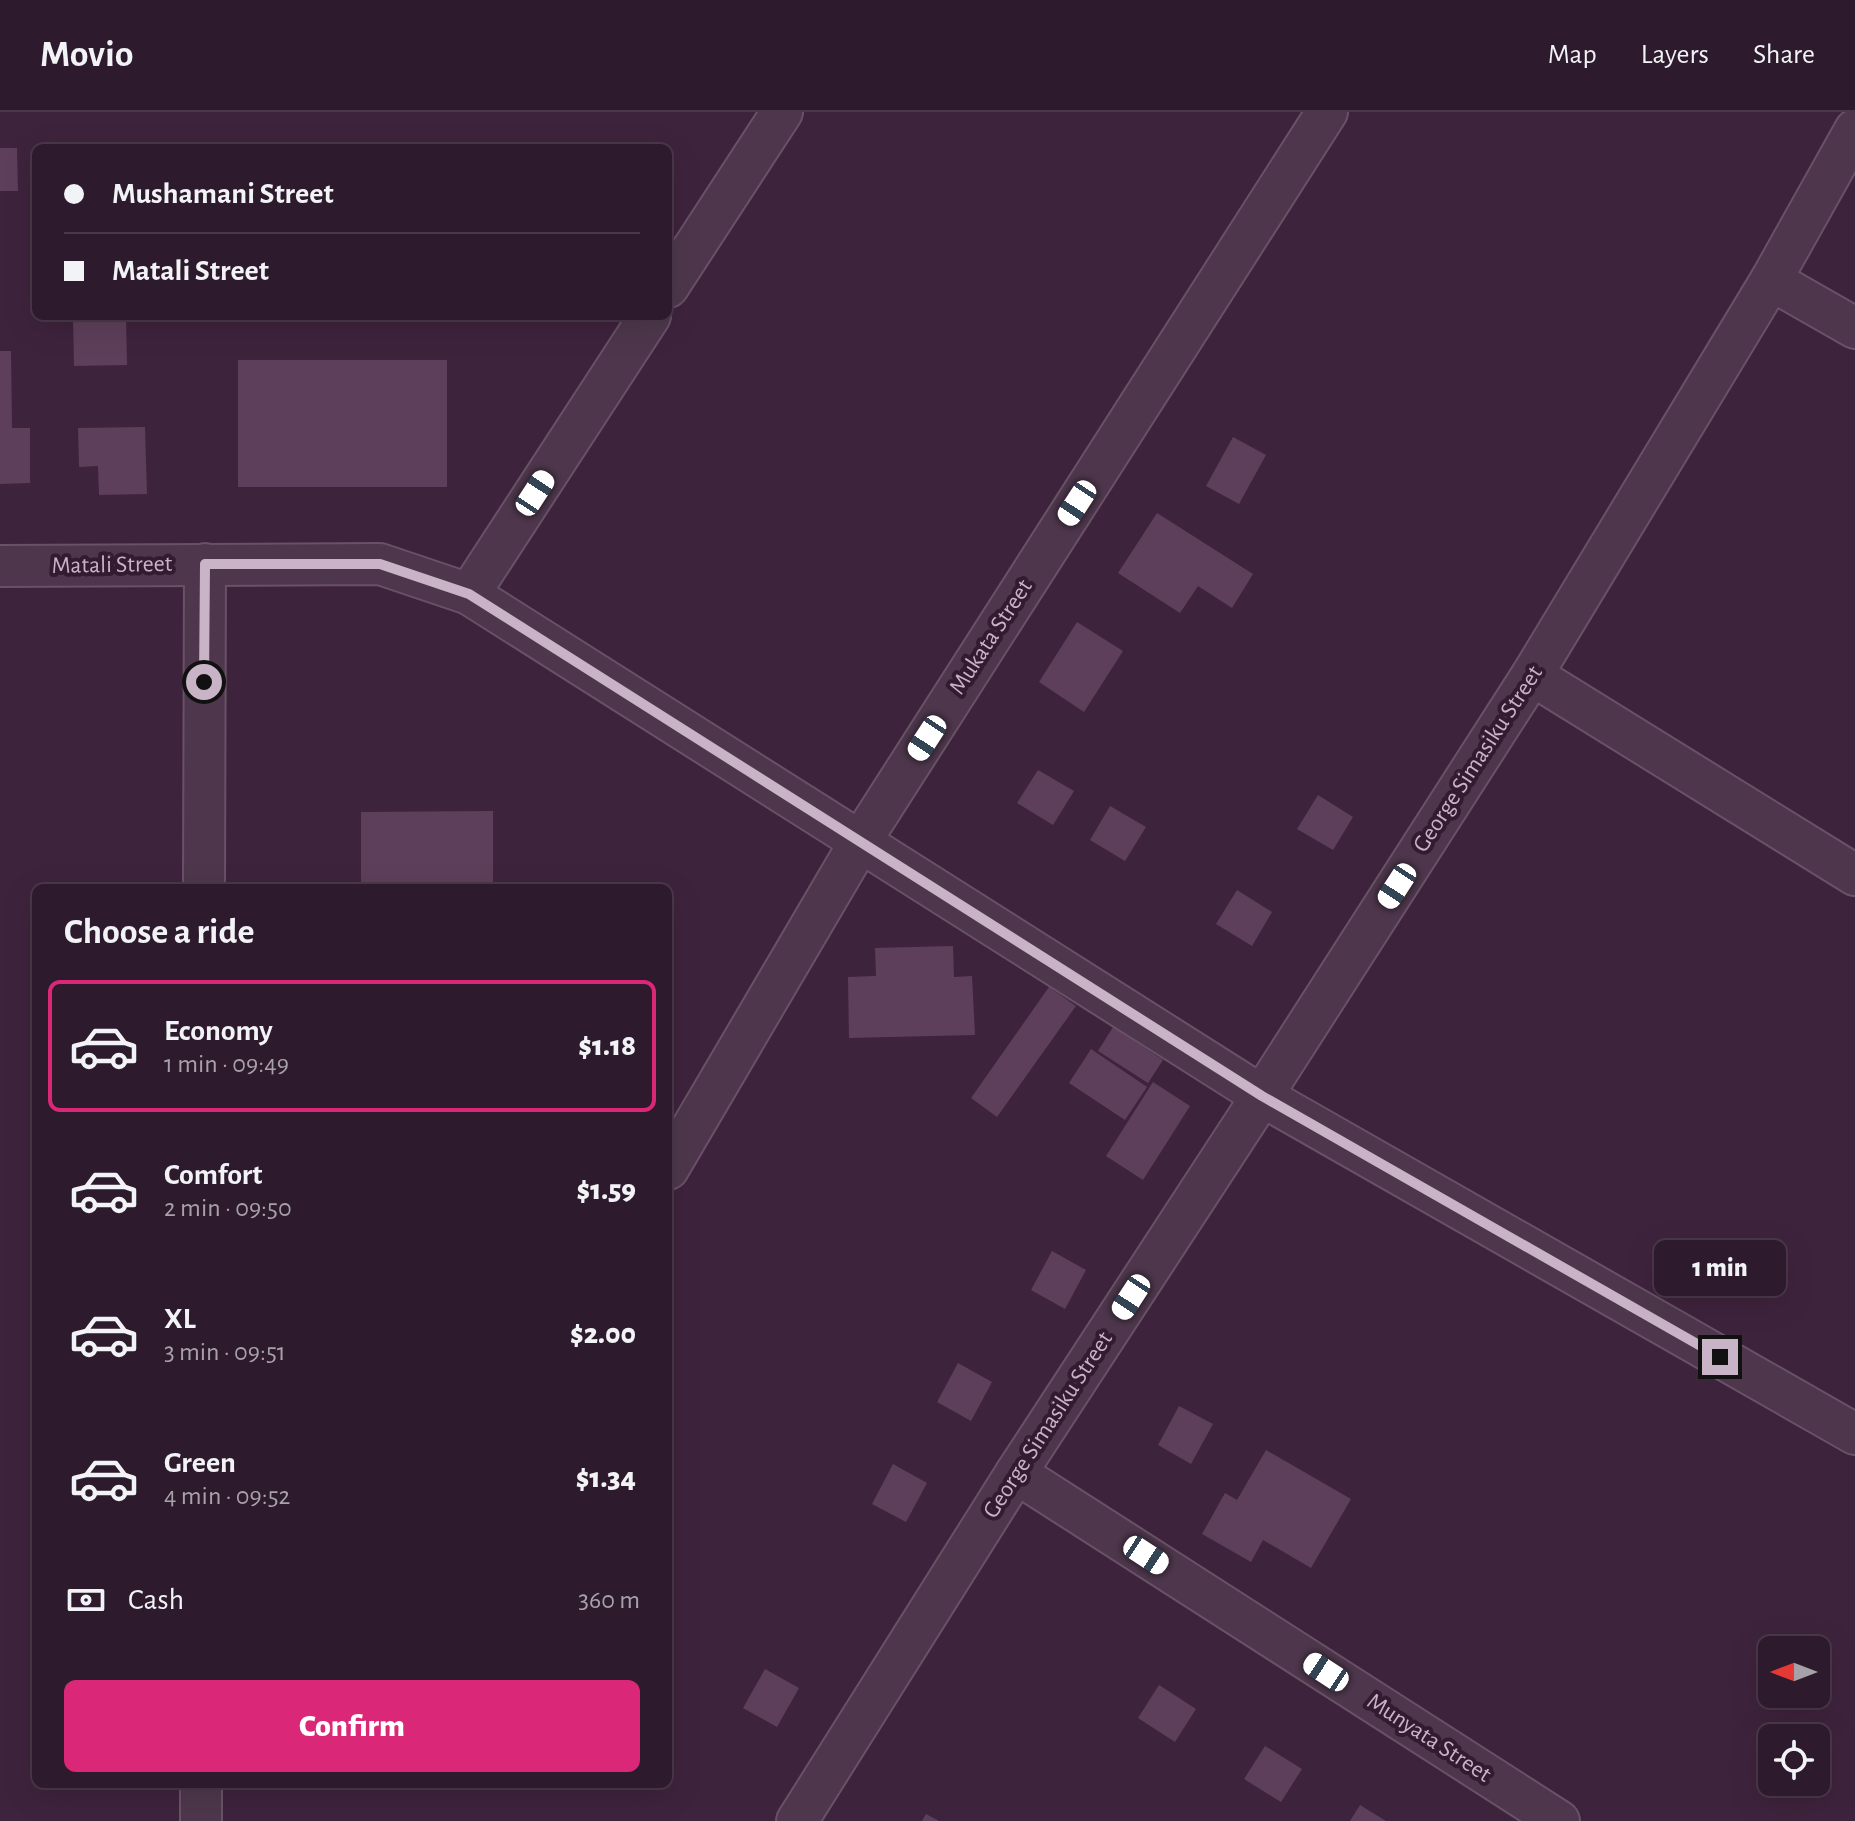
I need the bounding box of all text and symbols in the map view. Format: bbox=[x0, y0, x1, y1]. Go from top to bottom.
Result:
text: Movio bbox=[40, 36, 134, 74]
text: Map bbox=[1548, 41, 1597, 69]
text: Layers bbox=[1641, 41, 1709, 69]
text: Share bbox=[1753, 41, 1815, 69]
text: Mushamani Street bbox=[112, 179, 334, 209]
text: Matali Street bbox=[112, 256, 269, 286]
car bbox=[512, 466, 558, 520]
car bbox=[1054, 476, 1100, 530]
street label: Matali Street bbox=[51, 552, 173, 578]
street label: Mukata Street bbox=[945, 575, 1037, 699]
street label: George Simasiku Street bbox=[1409, 661, 1547, 856]
route start bbox=[186, 664, 222, 700]
car bbox=[904, 711, 950, 765]
car bbox=[1374, 859, 1420, 913]
text: Choose a ride bbox=[64, 914, 254, 950]
icon: car bbox=[68, 1010, 140, 1082]
text: Economy bbox=[164, 1016, 273, 1046]
text: $1.18 bbox=[578, 1031, 636, 1061]
text: 1 min · 09:49 bbox=[164, 1051, 289, 1077]
icon: car bbox=[68, 1154, 140, 1226]
text: Comfort bbox=[164, 1160, 263, 1190]
text: $1.59 bbox=[577, 1175, 636, 1205]
text: 2 min · 09:50 bbox=[164, 1195, 292, 1221]
callout: 1 min bbox=[1654, 1241, 1786, 1297]
text: 1 min bbox=[1692, 1255, 1748, 1281]
car bbox=[1108, 1270, 1154, 1324]
icon: car bbox=[68, 1298, 140, 1370]
text: XL bbox=[164, 1304, 196, 1334]
text: $2.00 bbox=[570, 1319, 636, 1349]
street label: George Simasiku Street bbox=[979, 1327, 1117, 1522]
text: 3 min · 09:51 bbox=[164, 1339, 286, 1365]
route end bbox=[1702, 1339, 1738, 1375]
icon: car bbox=[68, 1442, 140, 1514]
text: Green bbox=[164, 1448, 236, 1478]
text: $1.34 bbox=[576, 1463, 636, 1493]
text: 4 min · 09:52 bbox=[164, 1483, 290, 1509]
car bbox=[1119, 1532, 1173, 1578]
icon: cash bbox=[64, 1578, 108, 1622]
text: Cash bbox=[128, 1585, 184, 1615]
text: 360 m bbox=[578, 1587, 640, 1613]
north arrow bbox=[1758, 1636, 1830, 1708]
map controls bbox=[1758, 1636, 1830, 1796]
car bbox=[1299, 1649, 1353, 1695]
button: Confirm bbox=[64, 1680, 640, 1772]
street label: Munyata Street bbox=[1363, 1689, 1496, 1787]
button: locate bbox=[1758, 1724, 1830, 1796]

